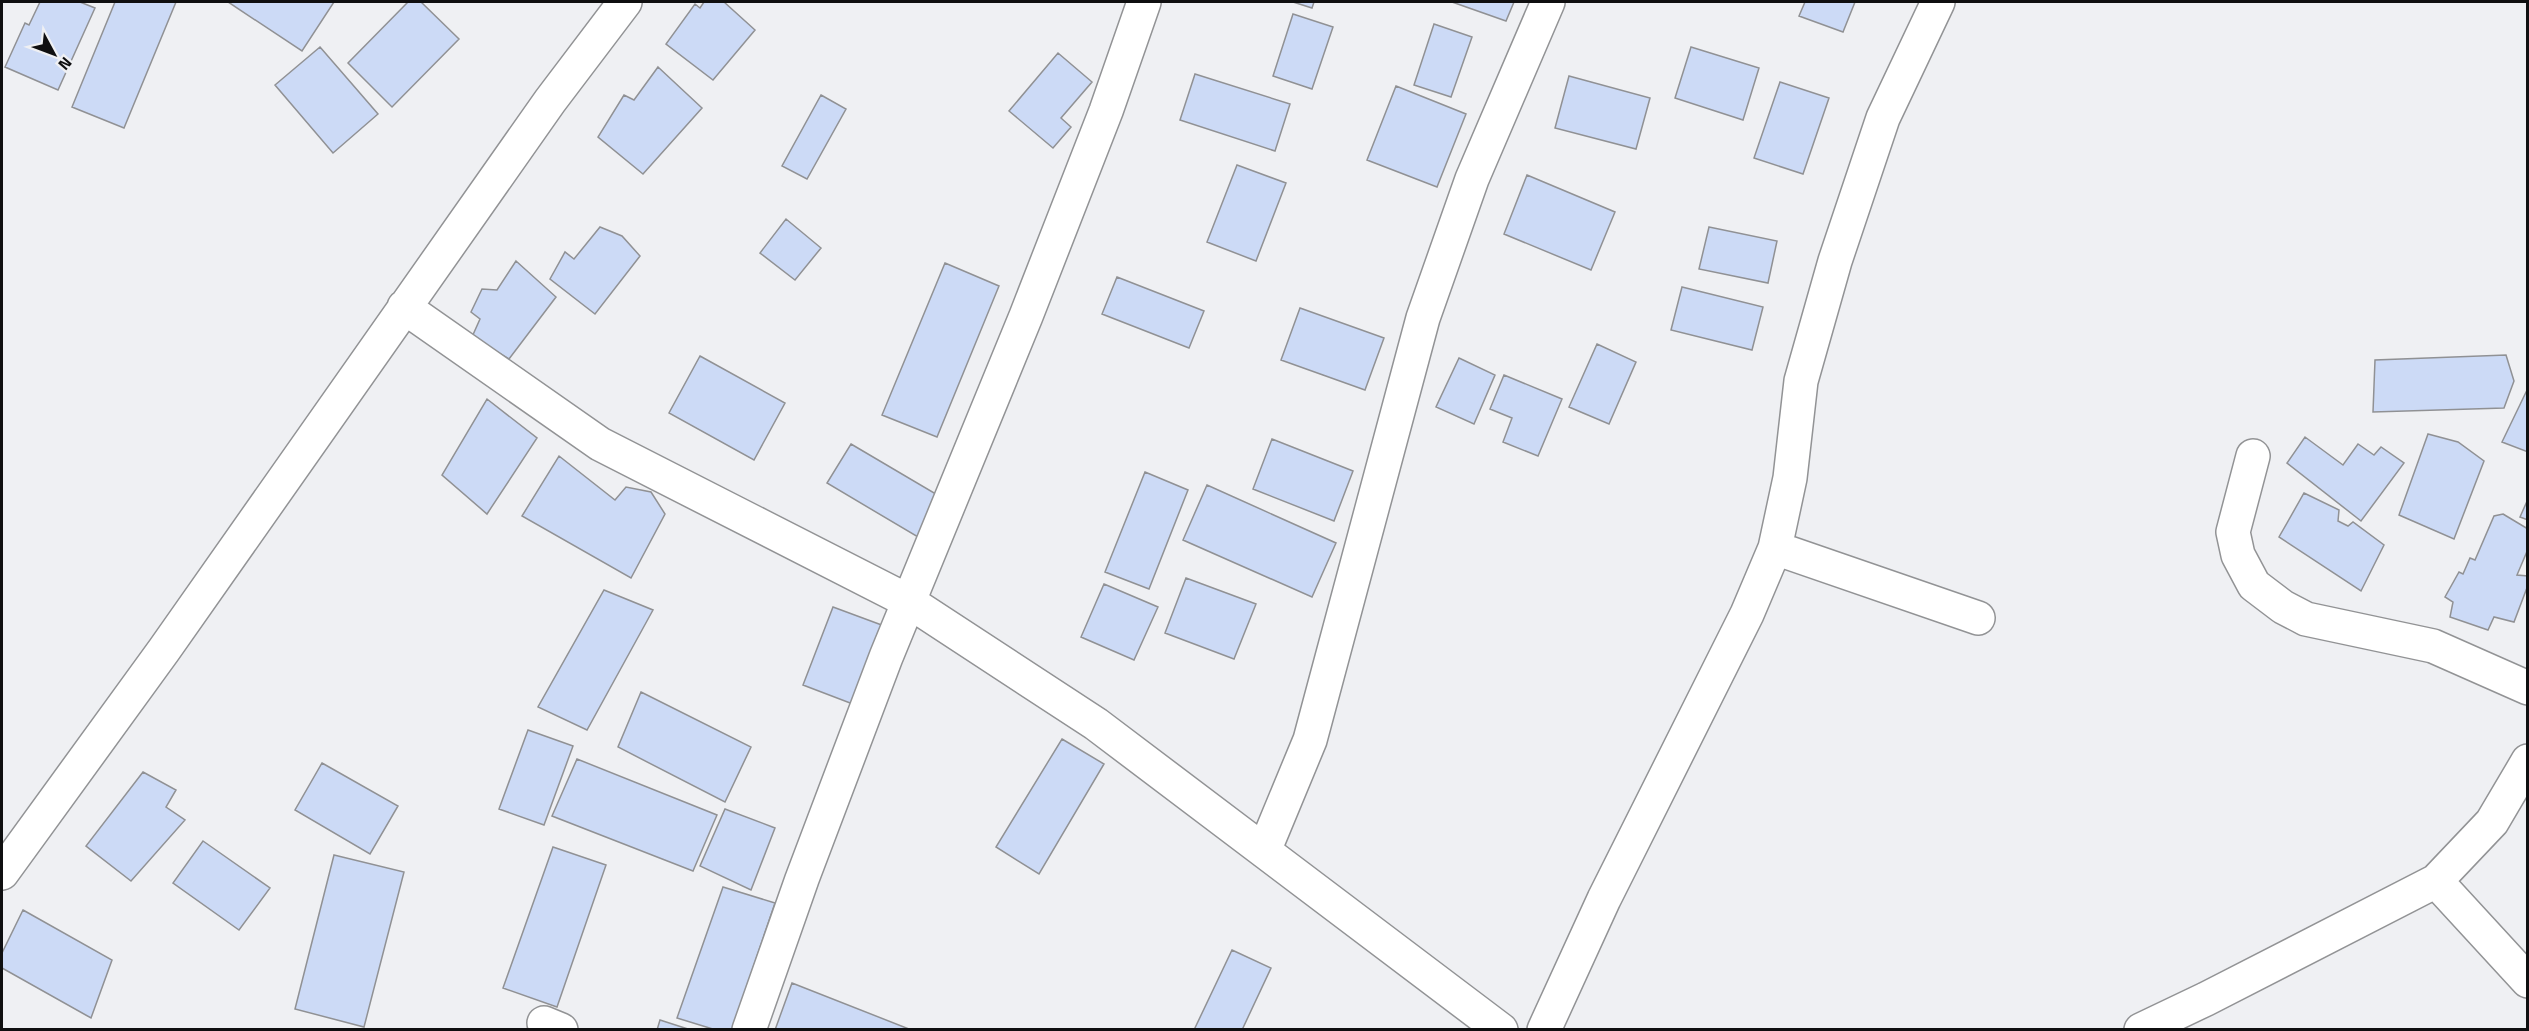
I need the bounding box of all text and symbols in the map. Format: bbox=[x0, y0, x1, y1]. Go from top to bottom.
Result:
north arrow bbox=[24, 24, 84, 84]
text: N bbox=[53, 52, 78, 76]

